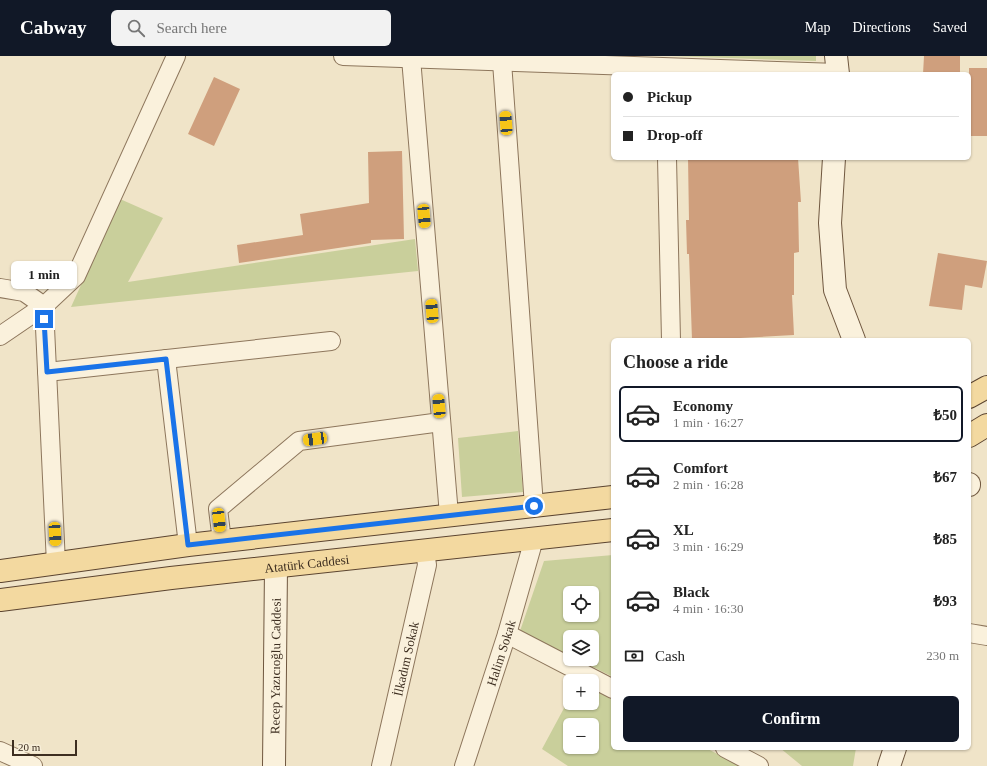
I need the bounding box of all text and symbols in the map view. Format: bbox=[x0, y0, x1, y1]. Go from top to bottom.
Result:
search box bbox=[111, 10, 391, 46]
text: Cabway bbox=[20, 17, 87, 38]
icon: search bbox=[125, 17, 147, 39]
text: Search here bbox=[157, 20, 227, 36]
text: Map bbox=[805, 20, 830, 35]
text: Directions bbox=[852, 20, 911, 35]
text: Saved bbox=[933, 20, 967, 35]
text: Pickup bbox=[647, 89, 692, 105]
car bbox=[499, 111, 513, 135]
text: Drop-off bbox=[647, 127, 703, 143]
car bbox=[417, 204, 431, 228]
callout: 1 min bbox=[11, 261, 77, 289]
text: 1 min bbox=[28, 267, 60, 282]
car bbox=[425, 299, 439, 323]
route end bbox=[35, 310, 53, 328]
text: Choose a ride bbox=[623, 352, 728, 372]
car bbox=[432, 394, 446, 418]
icon: car bbox=[625, 396, 661, 432]
text: Economy bbox=[673, 398, 733, 414]
text: ₺50 bbox=[933, 407, 957, 423]
text: 1 min · 16:27 bbox=[673, 415, 743, 430]
car bbox=[302, 431, 328, 447]
icon: car bbox=[625, 458, 661, 494]
text: Comfort bbox=[673, 460, 728, 476]
text: ₺67 bbox=[933, 469, 957, 485]
text: 2 min · 16:28 bbox=[673, 477, 743, 492]
route start bbox=[525, 497, 543, 515]
car bbox=[212, 507, 226, 533]
icon: car bbox=[625, 520, 661, 556]
car bbox=[48, 522, 62, 546]
text: XL bbox=[673, 522, 694, 538]
text: ₺85 bbox=[933, 531, 957, 547]
text: 3 min · 16:29 bbox=[673, 539, 743, 554]
street label: Atatürk Caddesi bbox=[264, 551, 350, 575]
icon: car bbox=[625, 582, 661, 618]
text: Black bbox=[673, 584, 710, 600]
map controls bbox=[563, 586, 599, 754]
button: locate bbox=[563, 586, 599, 622]
text: ₺93 bbox=[933, 593, 957, 609]
street label: Recep Yazıcıoğlu Caddesi bbox=[267, 597, 283, 734]
text: 4 min · 16:30 bbox=[673, 601, 743, 616]
street label: Halim Sokak bbox=[483, 618, 518, 688]
street label: İlkadım Sokak bbox=[390, 619, 421, 698]
button: layers bbox=[563, 630, 599, 666]
icon: cash bbox=[623, 645, 645, 667]
text: Cash bbox=[655, 648, 685, 664]
text: 230 m bbox=[926, 648, 959, 663]
button: + bbox=[563, 674, 599, 710]
button: Confirm bbox=[623, 696, 959, 742]
button: − bbox=[563, 718, 599, 754]
scale bar bbox=[12, 738, 77, 757]
text: 20 m bbox=[18, 741, 40, 753]

